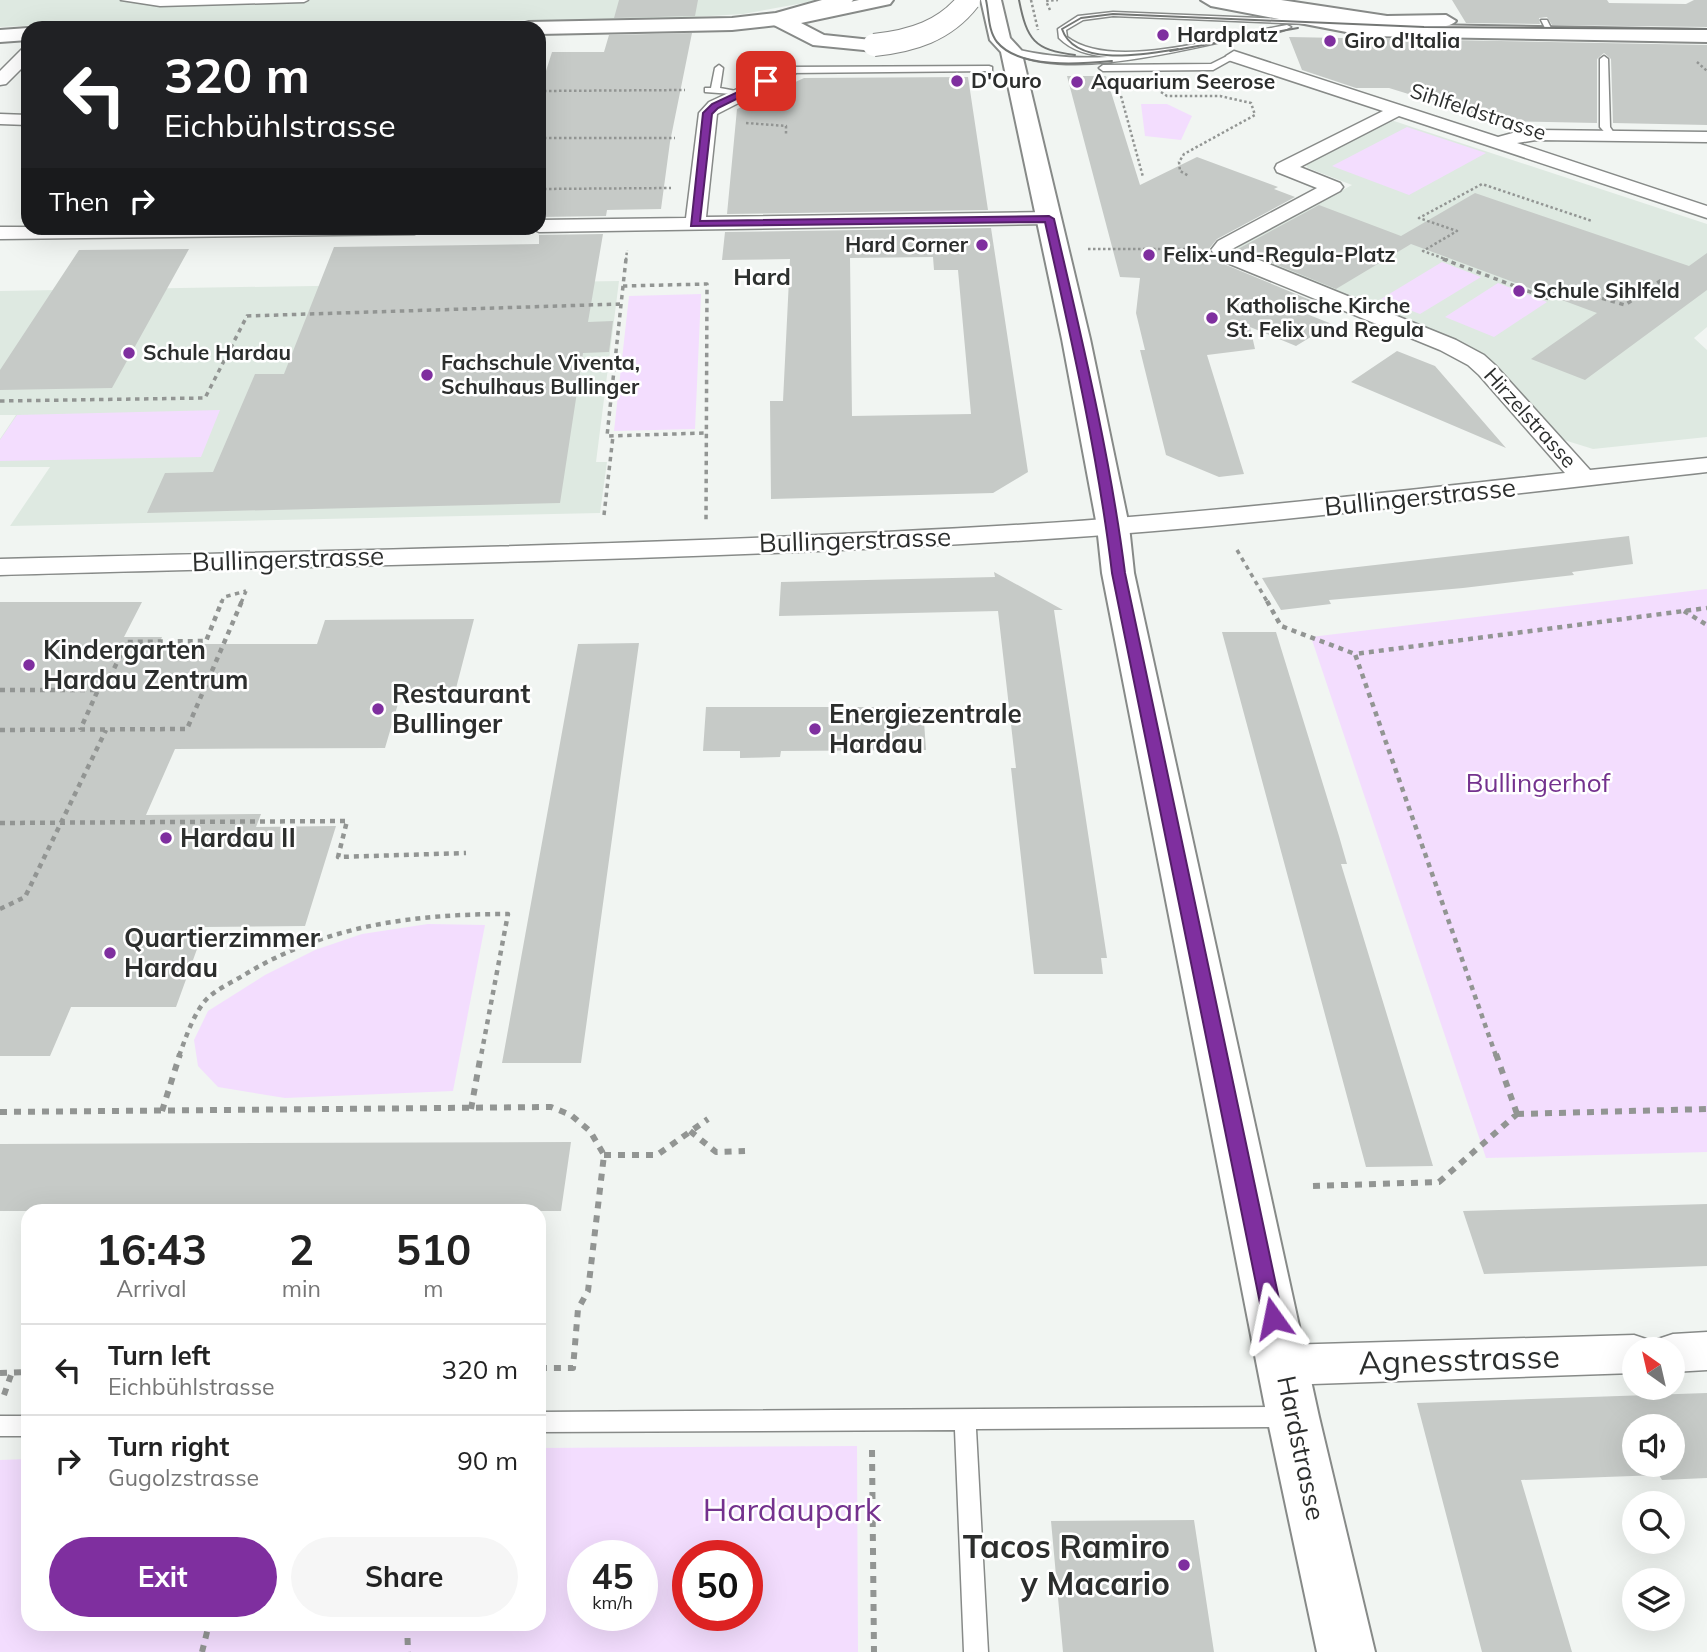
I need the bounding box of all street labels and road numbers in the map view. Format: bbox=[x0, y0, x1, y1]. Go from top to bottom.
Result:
street label: Sihlfeldstrasse bbox=[1407, 77, 1549, 145]
street label: Hirzelstrasse bbox=[1479, 362, 1583, 473]
street label: Bullingerstrasse bbox=[1323, 470, 1517, 523]
street label: Bullingerstrasse bbox=[758, 520, 952, 559]
street label: Bullingerstrasse bbox=[191, 539, 385, 578]
street label: Agnesstrasse bbox=[1358, 1335, 1560, 1383]
street label: Hardstrasse bbox=[1270, 1373, 1333, 1523]

